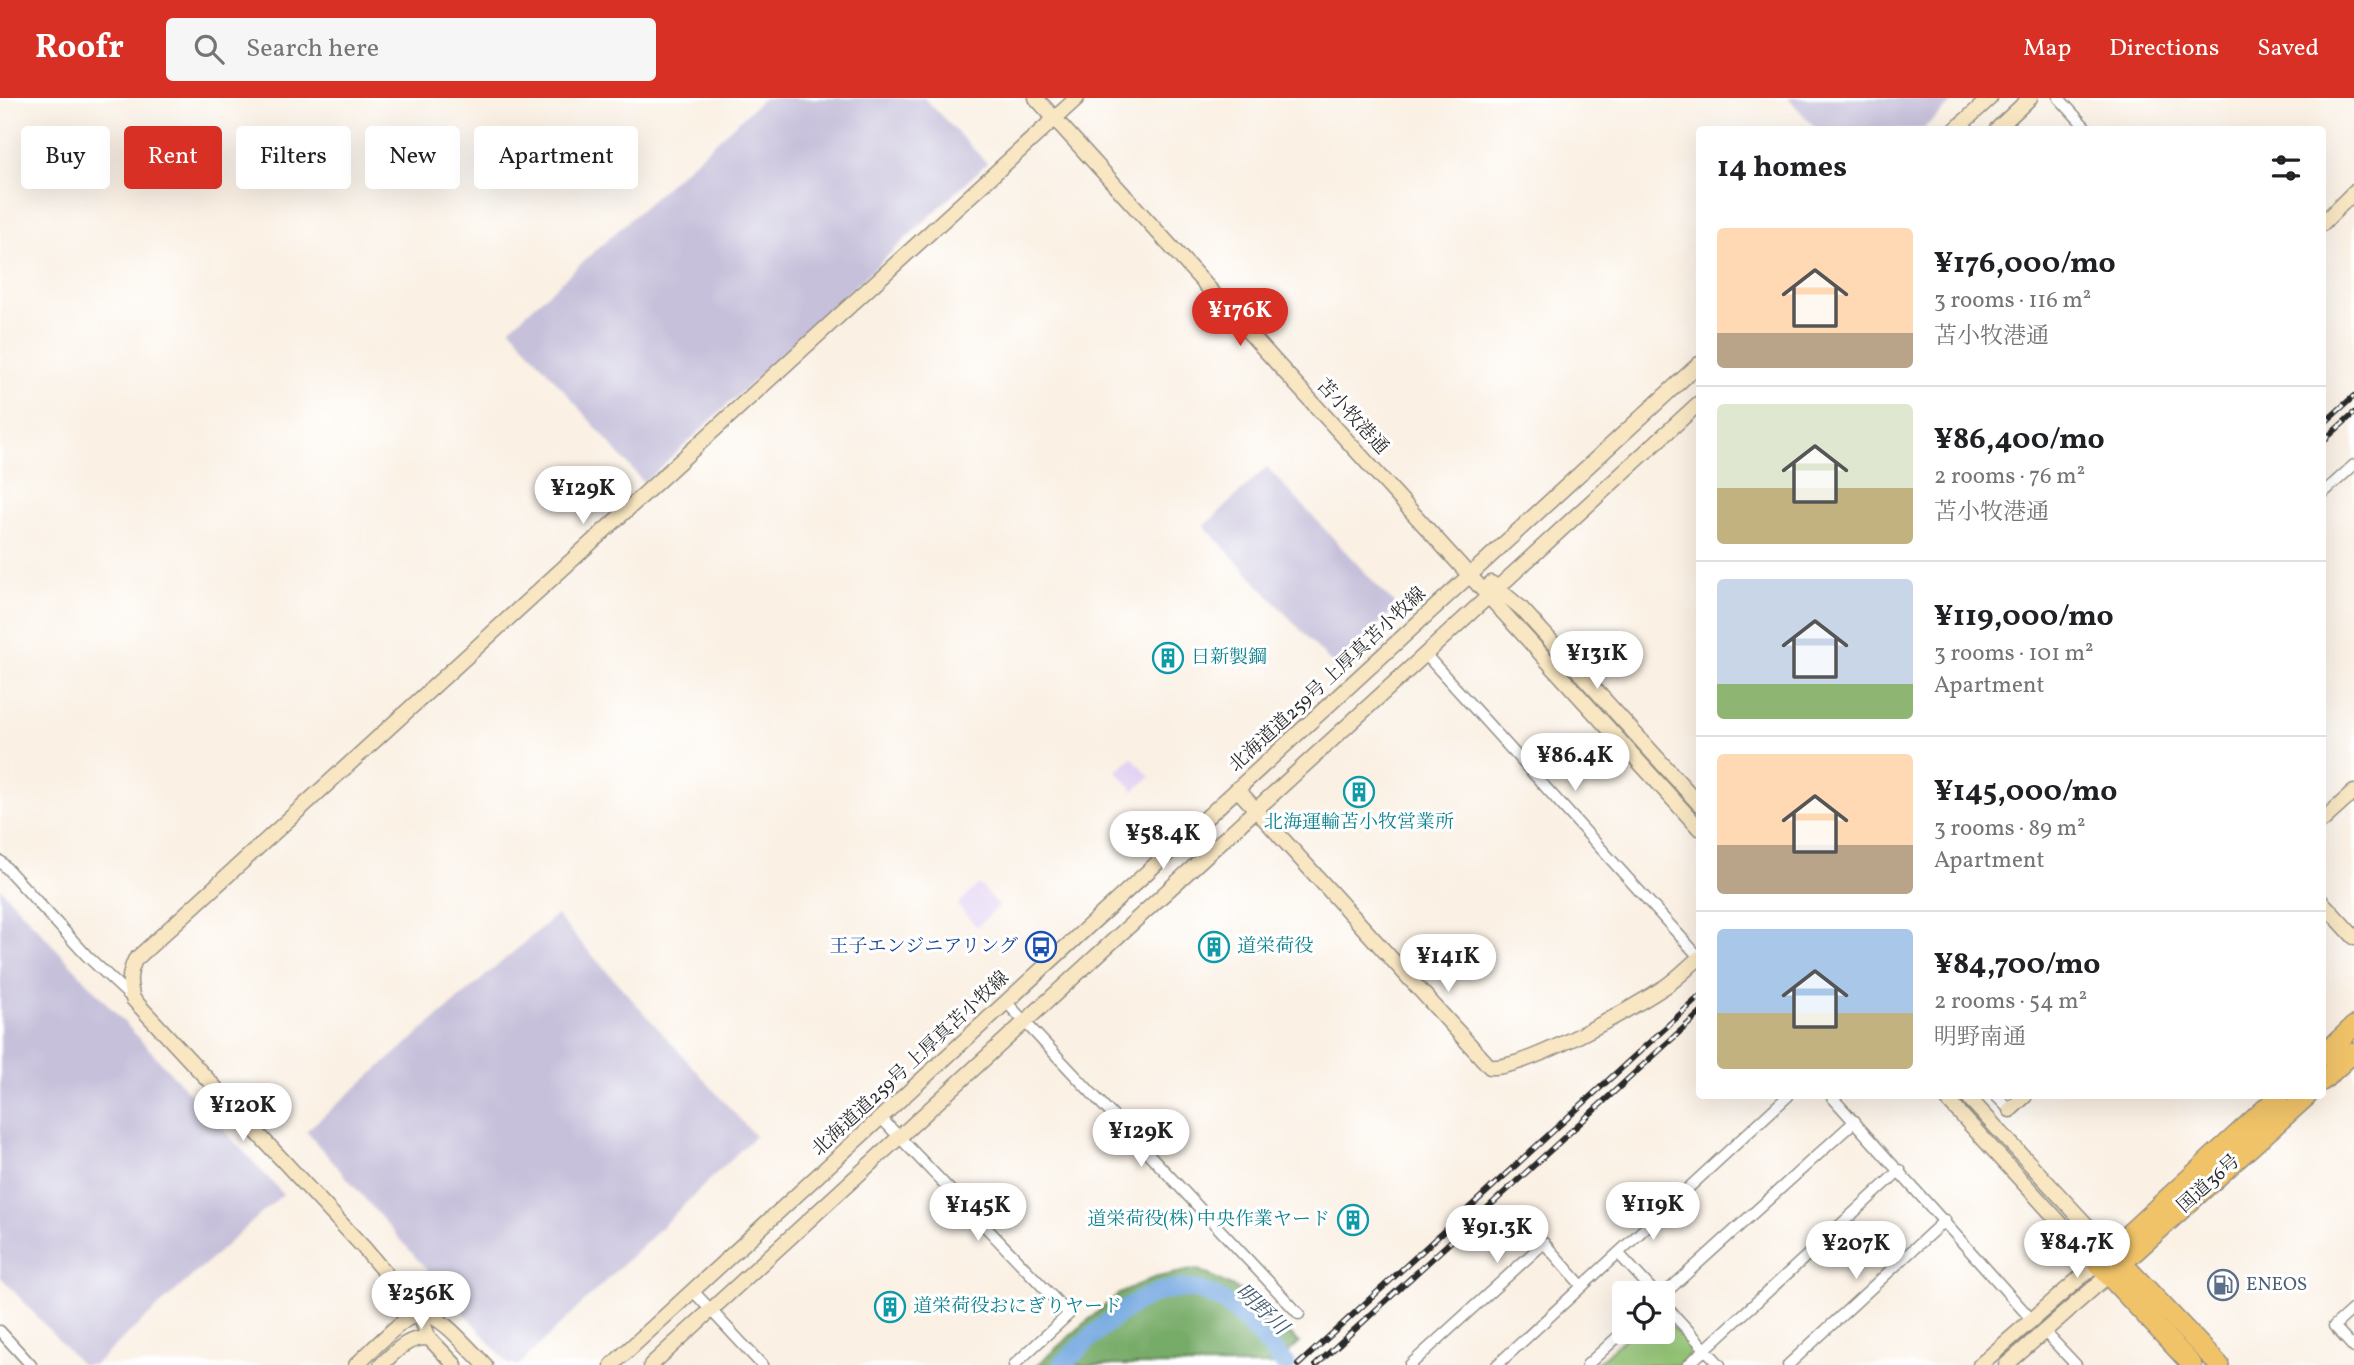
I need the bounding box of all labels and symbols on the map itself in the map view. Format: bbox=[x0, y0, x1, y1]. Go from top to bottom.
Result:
pin: ¥176K bbox=[1191, 288, 1289, 348]
street label: 苫小牧港通 bbox=[1310, 373, 1394, 461]
pin: ¥129K bbox=[534, 466, 632, 526]
street label: 北海道道259号 上厚真苫小牧線 bbox=[1224, 582, 1432, 778]
pin: ¥131K bbox=[1548, 632, 1646, 691]
building icon: 日新製鋼 bbox=[1151, 641, 1185, 675]
place label: 日新製鋼 bbox=[1191, 645, 1267, 671]
pin: ¥86.4K bbox=[1518, 734, 1632, 793]
building icon: 北海運輸苫小牧営業所 bbox=[1342, 775, 1376, 809]
place label: 北海運輸苫小牧営業所 bbox=[1264, 810, 1454, 836]
pin: ¥58.4K bbox=[1106, 812, 1220, 871]
bus stop icon: 王子エンジニアリング bbox=[1024, 930, 1058, 964]
building icon: 道栄荷役 bbox=[1197, 930, 1231, 964]
place label: 王子エンジニアリング bbox=[830, 934, 1018, 960]
place label: 道栄荷役 bbox=[1237, 934, 1313, 960]
pin: ¥141K bbox=[1399, 934, 1497, 994]
street label: 北海道道259号 上厚真苫小牧線 bbox=[807, 966, 1015, 1162]
pin: ¥120K bbox=[194, 1084, 292, 1143]
pin: ¥129K bbox=[1092, 1110, 1190, 1169]
street label: 国道36号 bbox=[2172, 1149, 2246, 1219]
pin: ¥119K bbox=[1604, 1182, 1702, 1242]
pin: ¥145K bbox=[929, 1184, 1027, 1243]
building icon: 道栄荷役(株) 中央作業ヤード bbox=[1336, 1203, 1370, 1237]
pin: ¥91.3K bbox=[1440, 1206, 1554, 1265]
place label: 道栄荷役(株) 中央作業ヤード bbox=[1087, 1207, 1330, 1233]
pin: ¥84.7K bbox=[2020, 1220, 2134, 1280]
pin: ¥207K bbox=[1807, 1222, 1905, 1281]
fuel station icon: ENEOS bbox=[2206, 1268, 2240, 1302]
pin: ¥256K bbox=[372, 1272, 470, 1331]
place label: ENEOS bbox=[2246, 1272, 2307, 1298]
water label: 明野川 bbox=[1228, 1278, 1295, 1343]
building icon: 道栄荷役おにぎりヤード bbox=[873, 1290, 907, 1324]
place label: 道栄荷役おにぎりヤード bbox=[913, 1294, 1122, 1320]

